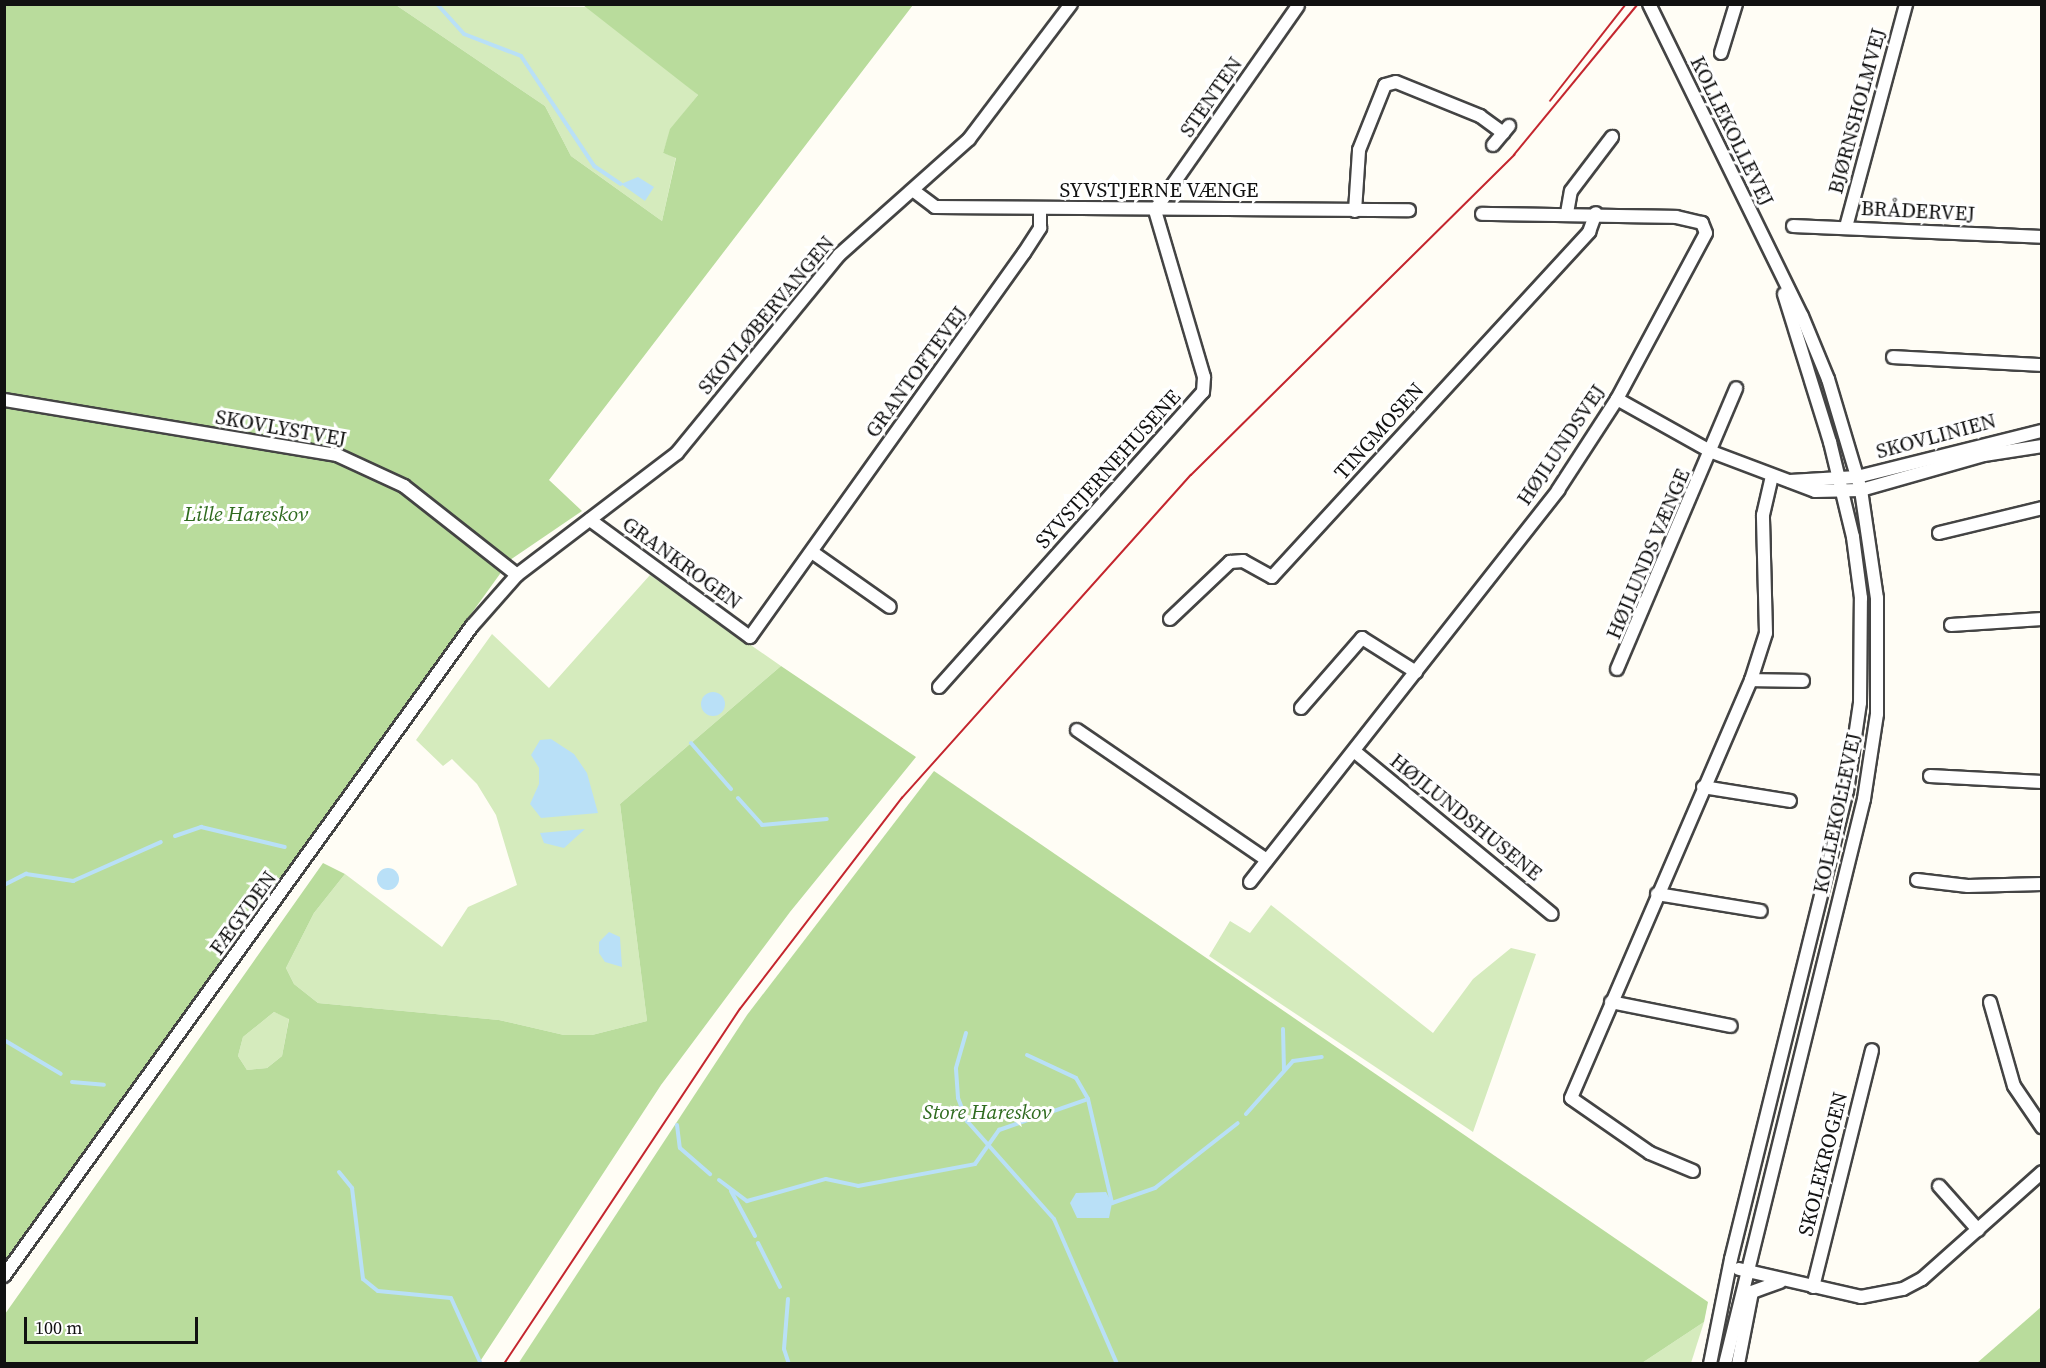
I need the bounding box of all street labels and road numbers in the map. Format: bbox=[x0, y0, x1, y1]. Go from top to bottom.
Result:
street label: BJØRNSHOLMVEJ bbox=[1823, 25, 1891, 197]
street label: STENTEN bbox=[1174, 52, 1248, 142]
street label: KOLLEKOLLEVEJ bbox=[1685, 52, 1779, 210]
street label: SYVSTJERNE VÆNGE bbox=[1059, 177, 1259, 203]
street label: BRÅDERVEJ bbox=[1860, 195, 1976, 227]
street label: SKOVLØBERVANGEN bbox=[692, 231, 840, 399]
street label: GRANTOFTEVEJ bbox=[860, 301, 972, 443]
street label: TINGMOSEN bbox=[1329, 377, 1429, 485]
street label: HØJLUNDSVEJ bbox=[1511, 380, 1611, 510]
street label: SYVSTJERNEHUSENE bbox=[1030, 384, 1186, 554]
street label: SKOVLYSTVEJ bbox=[213, 404, 349, 452]
street label: SKOVLINIEN bbox=[1873, 408, 1999, 464]
street label: HØJLUNDS VÆNGE bbox=[1601, 465, 1695, 643]
street label: GRANKROGEN bbox=[617, 511, 747, 615]
street label: KOLLEKOLLEVEJ bbox=[1808, 730, 1866, 896]
street label: HØJLUNDSHUSENE bbox=[1385, 748, 1547, 886]
street label: FÆGYDEN bbox=[204, 866, 282, 960]
street label: SKOLEKROGEN bbox=[1793, 1089, 1853, 1239]

